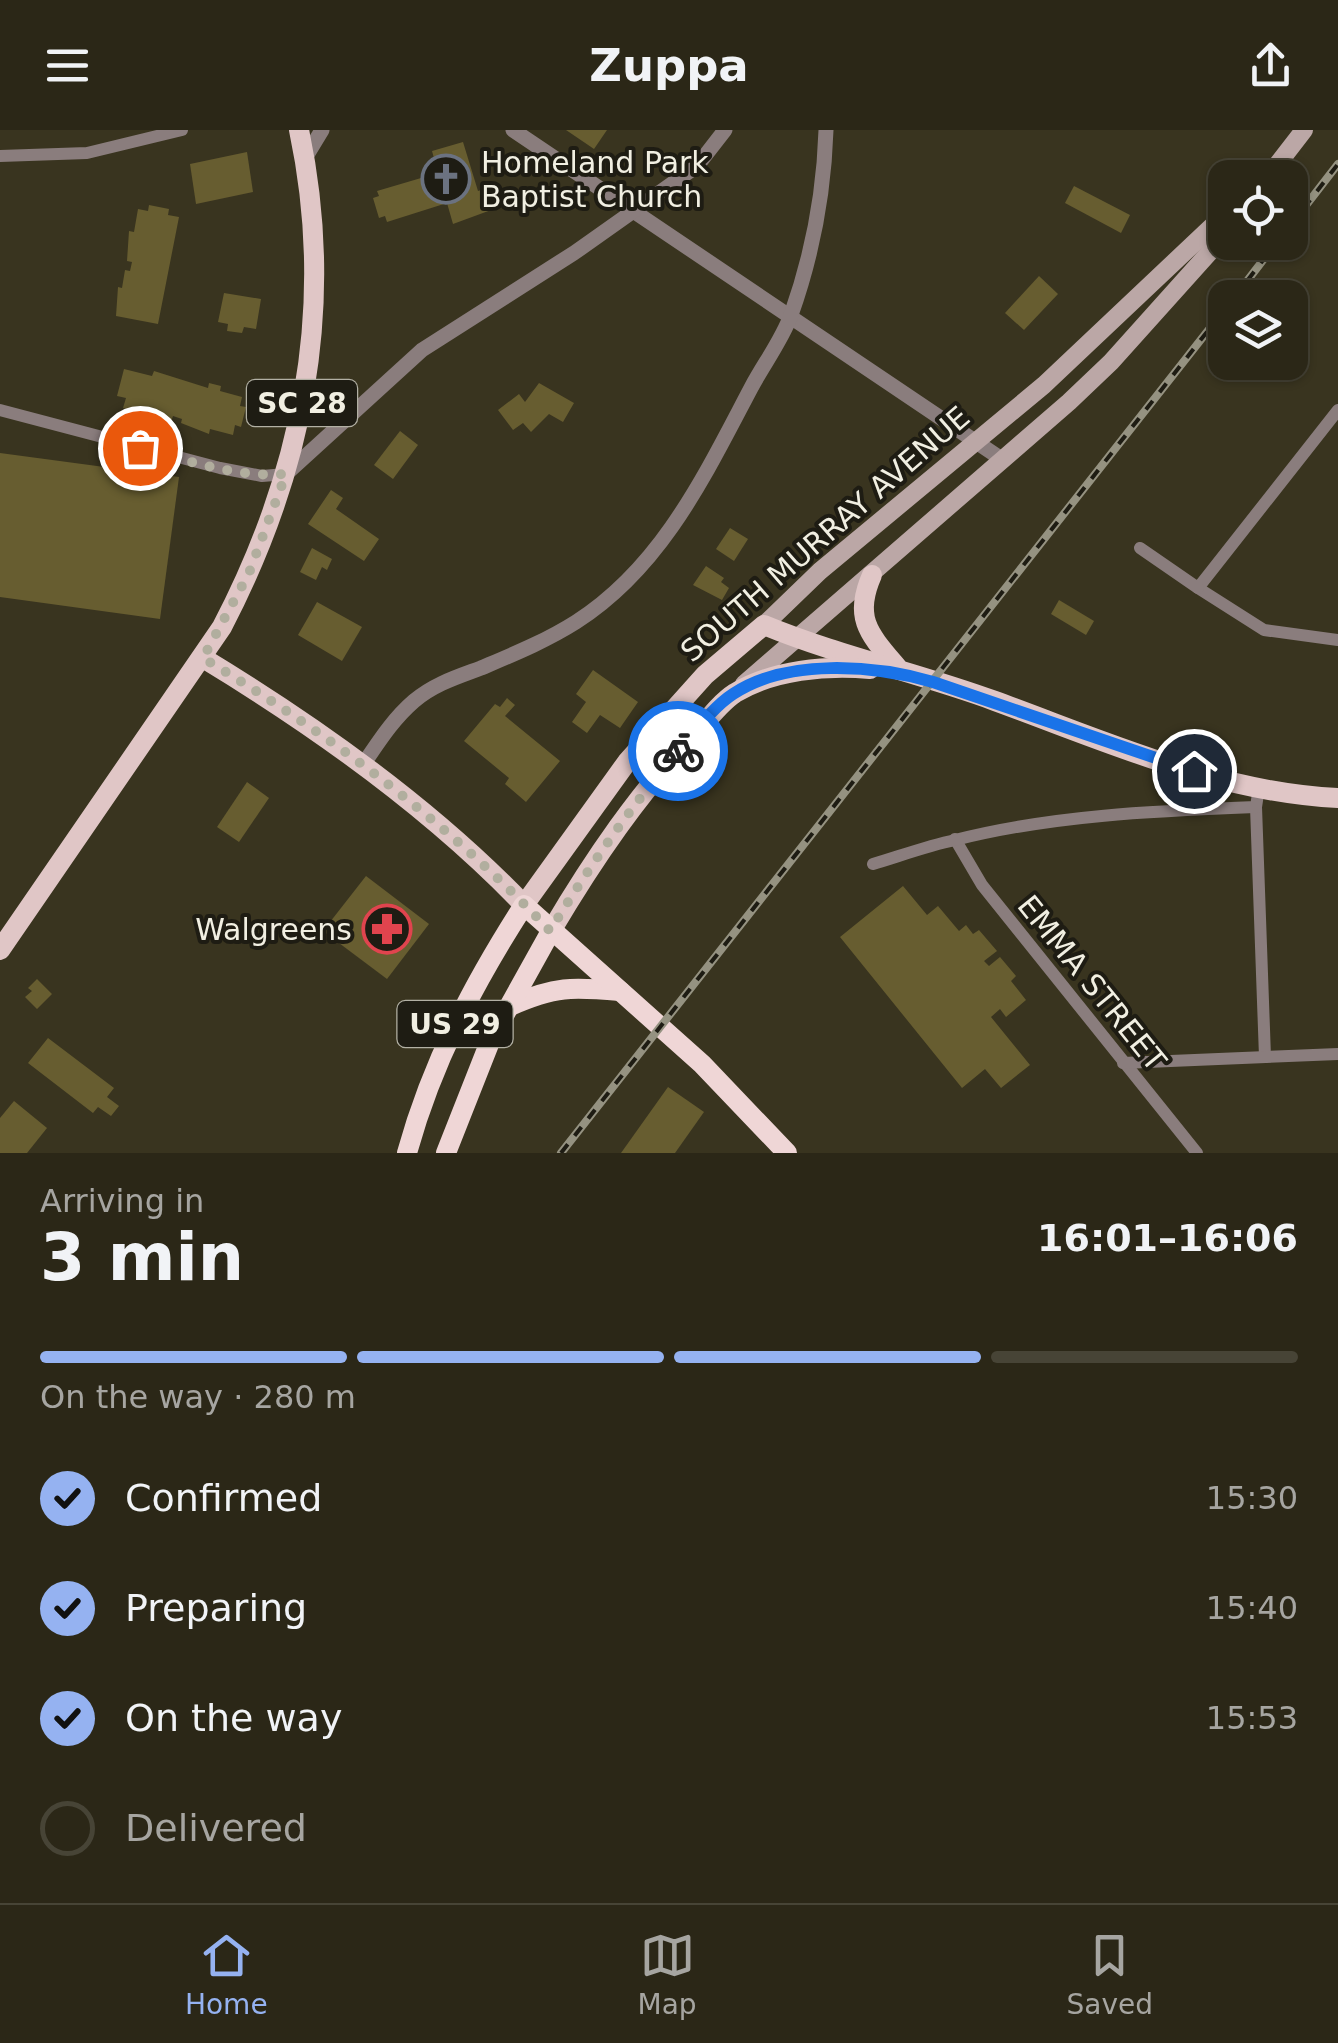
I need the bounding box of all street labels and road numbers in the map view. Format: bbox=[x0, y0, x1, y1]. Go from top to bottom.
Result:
road number: SC 28 bbox=[247, 380, 357, 426]
street label: SOUTH MURRAY AVENUE bbox=[674, 399, 976, 669]
street label: EMMA STREET bbox=[1011, 888, 1174, 1078]
road number: US 29 bbox=[398, 1001, 512, 1047]

